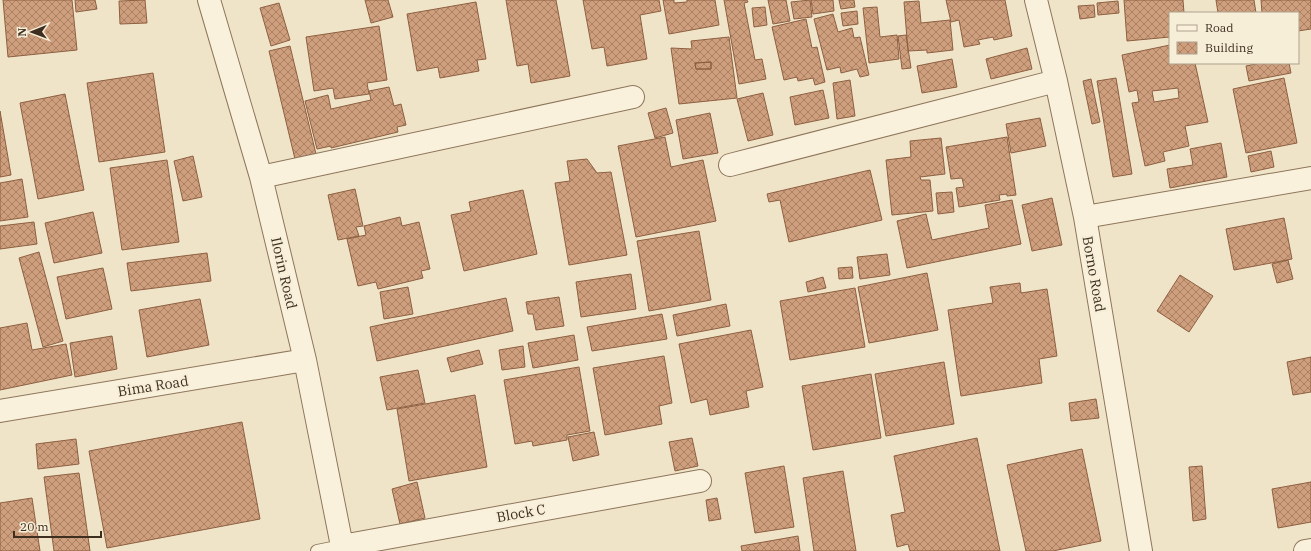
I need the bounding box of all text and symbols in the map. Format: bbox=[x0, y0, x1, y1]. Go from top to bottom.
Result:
north arrow bbox=[12, 12, 52, 52]
legend bbox=[1169, 12, 1299, 64]
text: Road bbox=[1205, 20, 1234, 35]
text: N bbox=[15, 27, 29, 37]
text: Building bbox=[1205, 40, 1253, 55]
street label: Ilorin Road bbox=[267, 235, 301, 311]
street label: Borno Road bbox=[1078, 235, 1110, 314]
street label: Bima Road bbox=[116, 371, 190, 400]
street label: Block C bbox=[495, 500, 547, 526]
scale bar bbox=[14, 513, 101, 539]
text: 20 m bbox=[20, 519, 49, 534]

